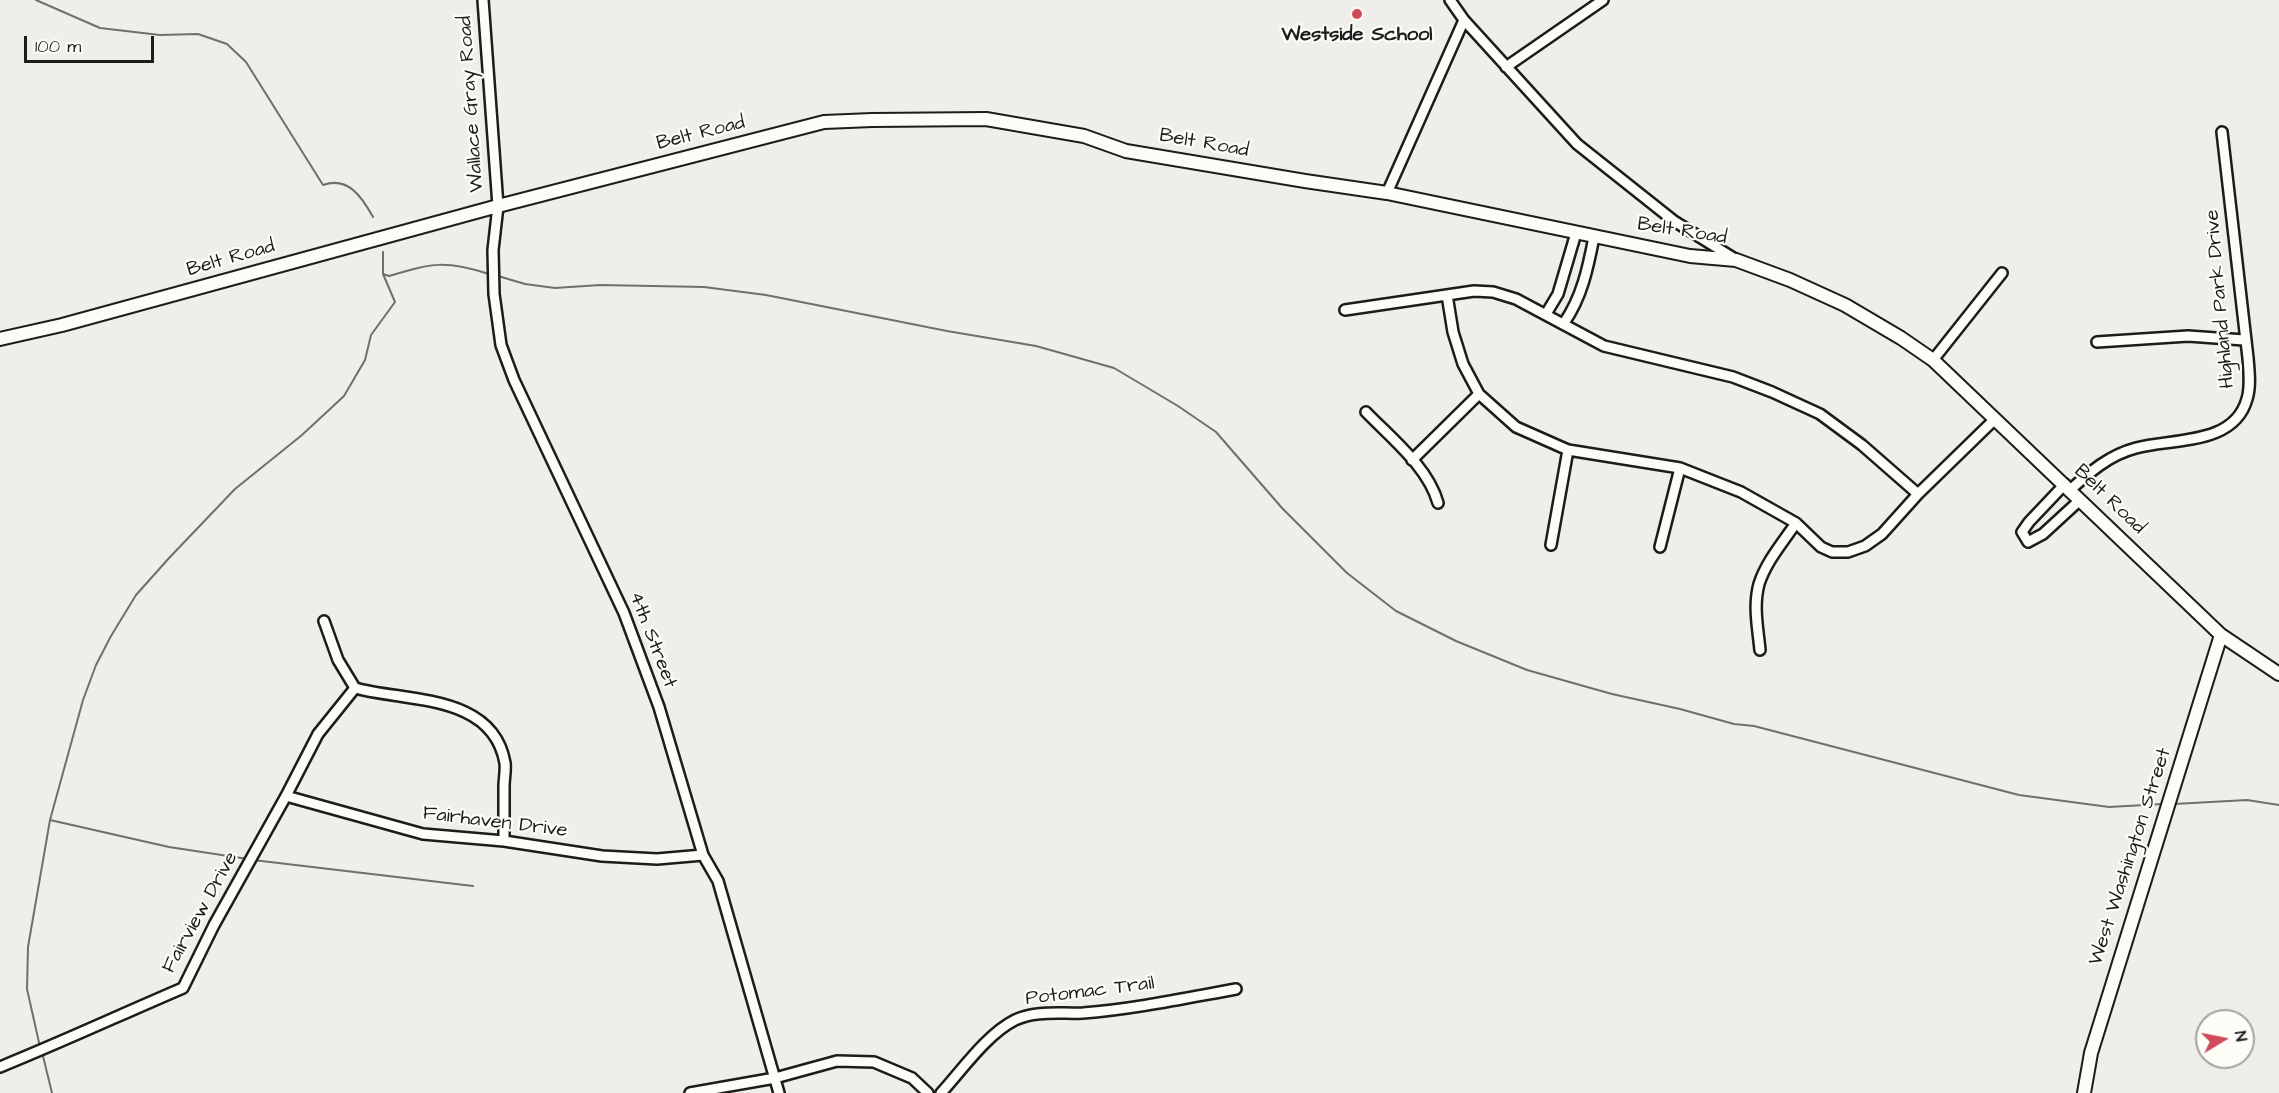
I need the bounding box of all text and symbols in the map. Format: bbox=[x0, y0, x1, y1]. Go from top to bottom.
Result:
marker: Westside School bbox=[1350, 7, 1364, 21]
street label: Wallace Gray Road bbox=[454, 15, 490, 193]
scale bar bbox=[27, 24, 158, 62]
place label: Westside School bbox=[1282, 24, 1432, 48]
text: 100 m bbox=[35, 34, 81, 59]
street label: Belt Road bbox=[654, 111, 748, 157]
street label: Belt Road bbox=[1157, 124, 1251, 164]
street label: Highland Park Drive bbox=[2201, 209, 2241, 389]
street label: Belt Road bbox=[1636, 213, 1728, 251]
street label: Belt Road bbox=[184, 235, 278, 283]
street label: Belt Road bbox=[2068, 460, 2150, 540]
street label: 4th Street bbox=[623, 588, 681, 692]
street label: West Washington Street bbox=[2085, 745, 2177, 969]
street label: Fairhaven Drive bbox=[421, 802, 569, 844]
street label: Fairview Drive bbox=[158, 848, 244, 978]
street label: Potomac Trail bbox=[1024, 972, 1156, 1012]
north arrow bbox=[2195, 1009, 2255, 1069]
text: N bbox=[2229, 1029, 2252, 1043]

